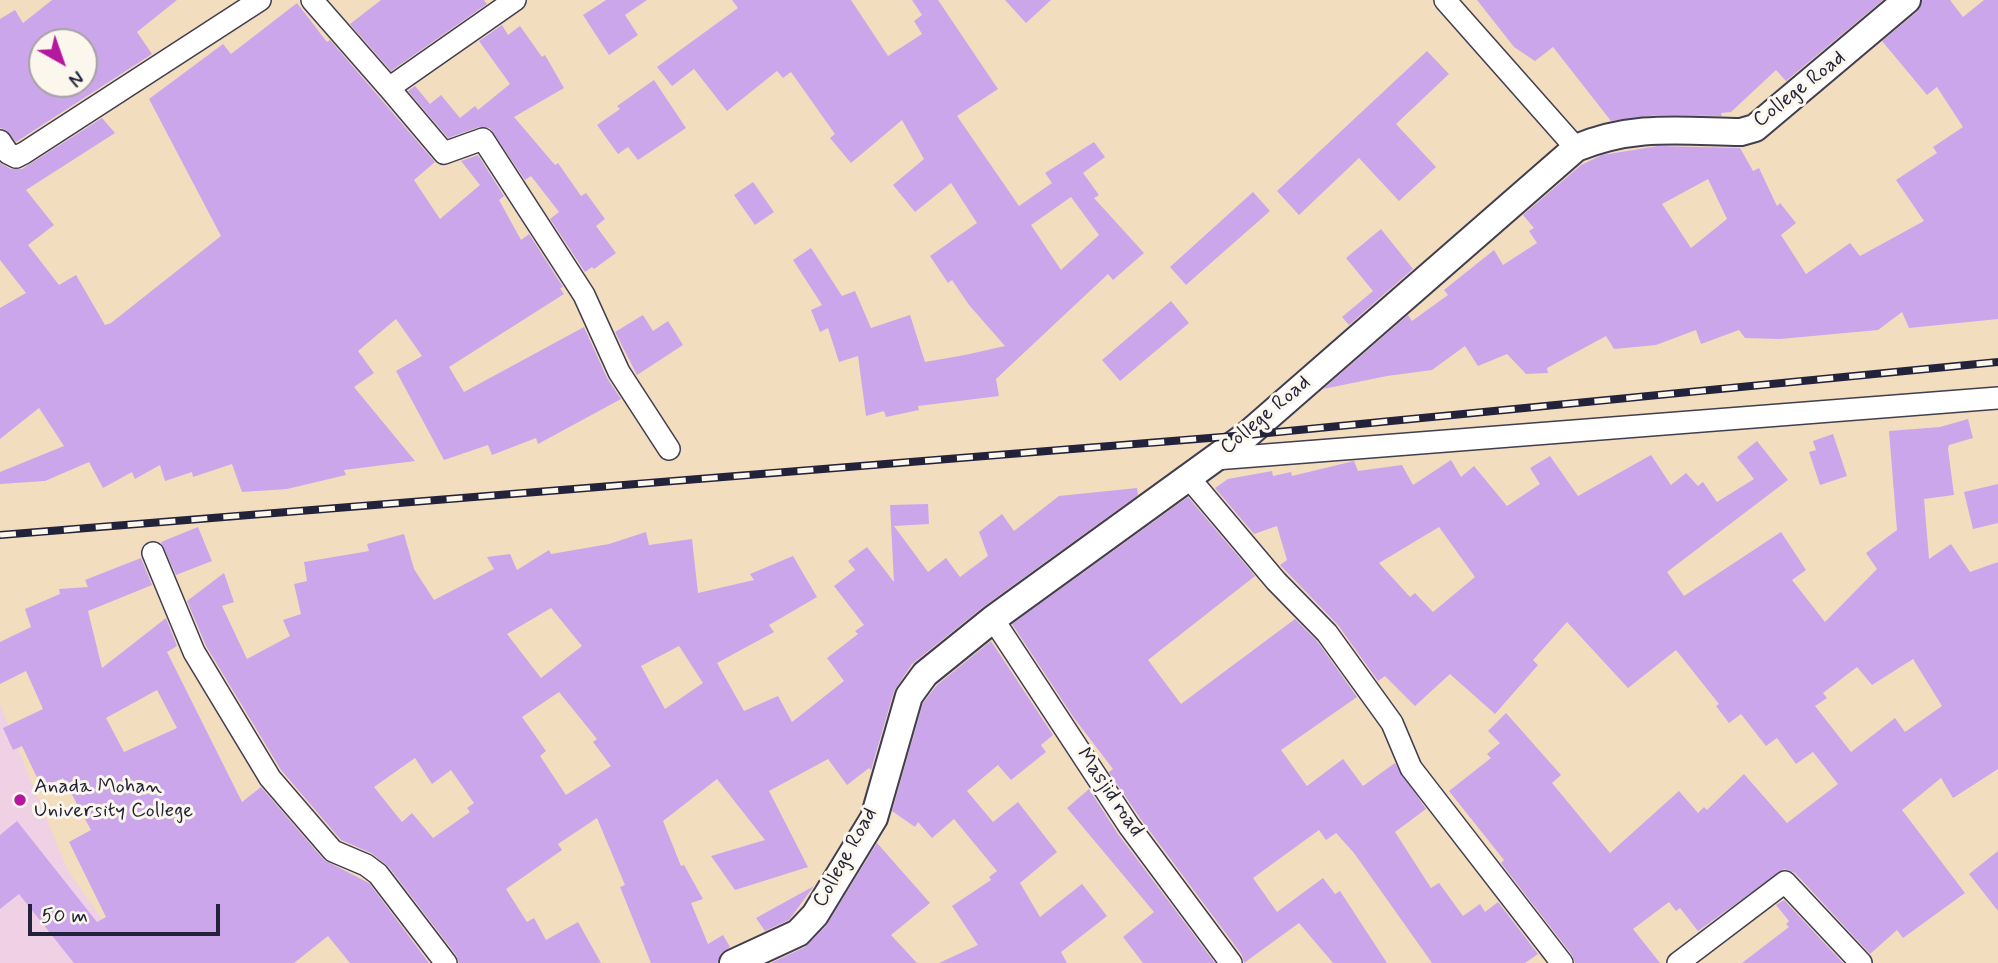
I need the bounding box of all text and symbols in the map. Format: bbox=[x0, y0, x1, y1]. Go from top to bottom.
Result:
north arrow bbox=[28, 28, 98, 98]
street label: College Road bbox=[1749, 46, 1851, 134]
text: N bbox=[63, 64, 88, 92]
street label: College Road bbox=[1216, 371, 1316, 461]
street label: Masjid road bbox=[1070, 744, 1148, 842]
place label: Anada Mohan University College bbox=[34, 775, 193, 825]
marker: Anada Mohan University College bbox=[12, 792, 28, 808]
street label: College Road bbox=[808, 804, 884, 912]
scale bar bbox=[32, 890, 224, 934]
text: 50 m bbox=[41, 902, 88, 930]

